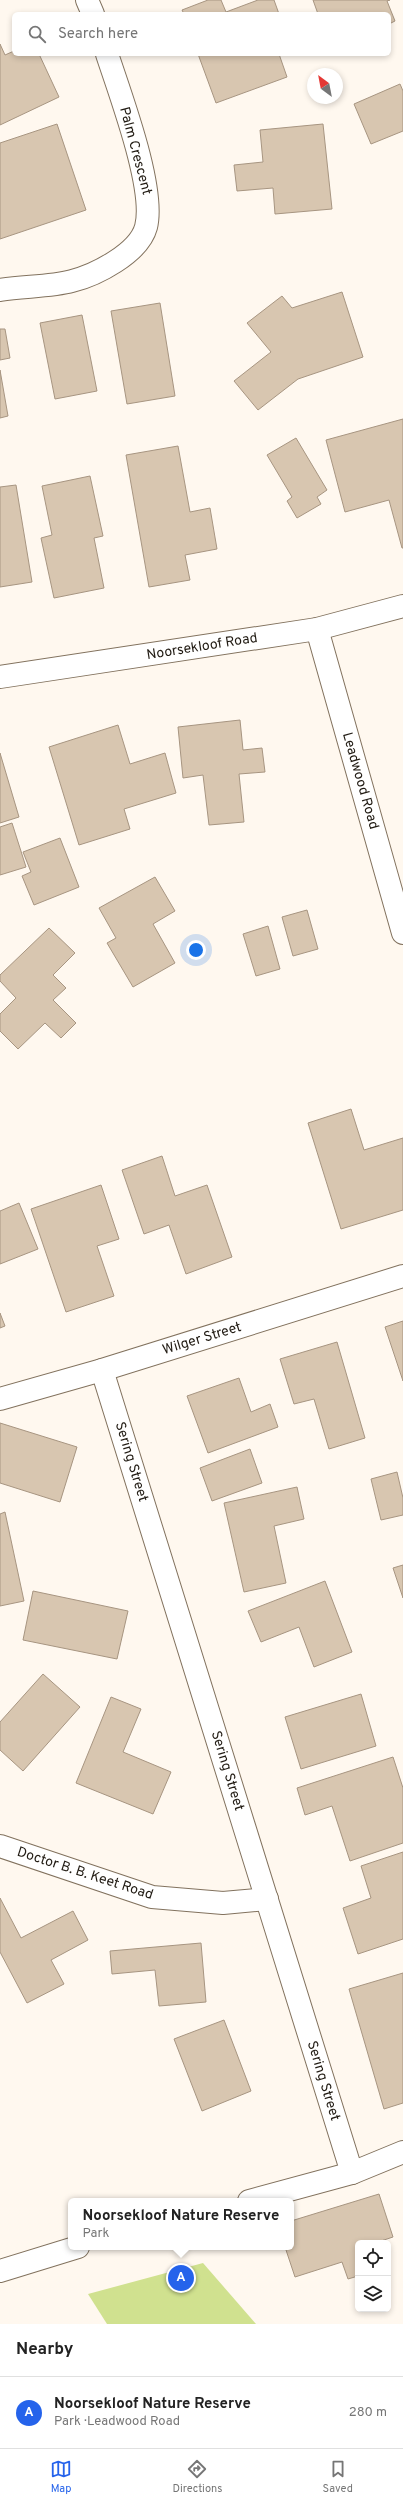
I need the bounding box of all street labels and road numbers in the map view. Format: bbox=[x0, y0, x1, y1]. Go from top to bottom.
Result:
street label: Palm Crescent bbox=[115, 105, 155, 197]
street label: Noorsekloof Road bbox=[145, 630, 259, 664]
street label: Leadwood Road bbox=[338, 730, 382, 832]
street label: Wilger Street bbox=[160, 1319, 244, 1359]
street label: Sering Street bbox=[111, 1420, 151, 1504]
street label: Sering Street bbox=[207, 1729, 247, 1813]
street label: Doctor B. B. Keet Road bbox=[15, 1844, 155, 1904]
street label: Sering Street bbox=[303, 2039, 343, 2123]

